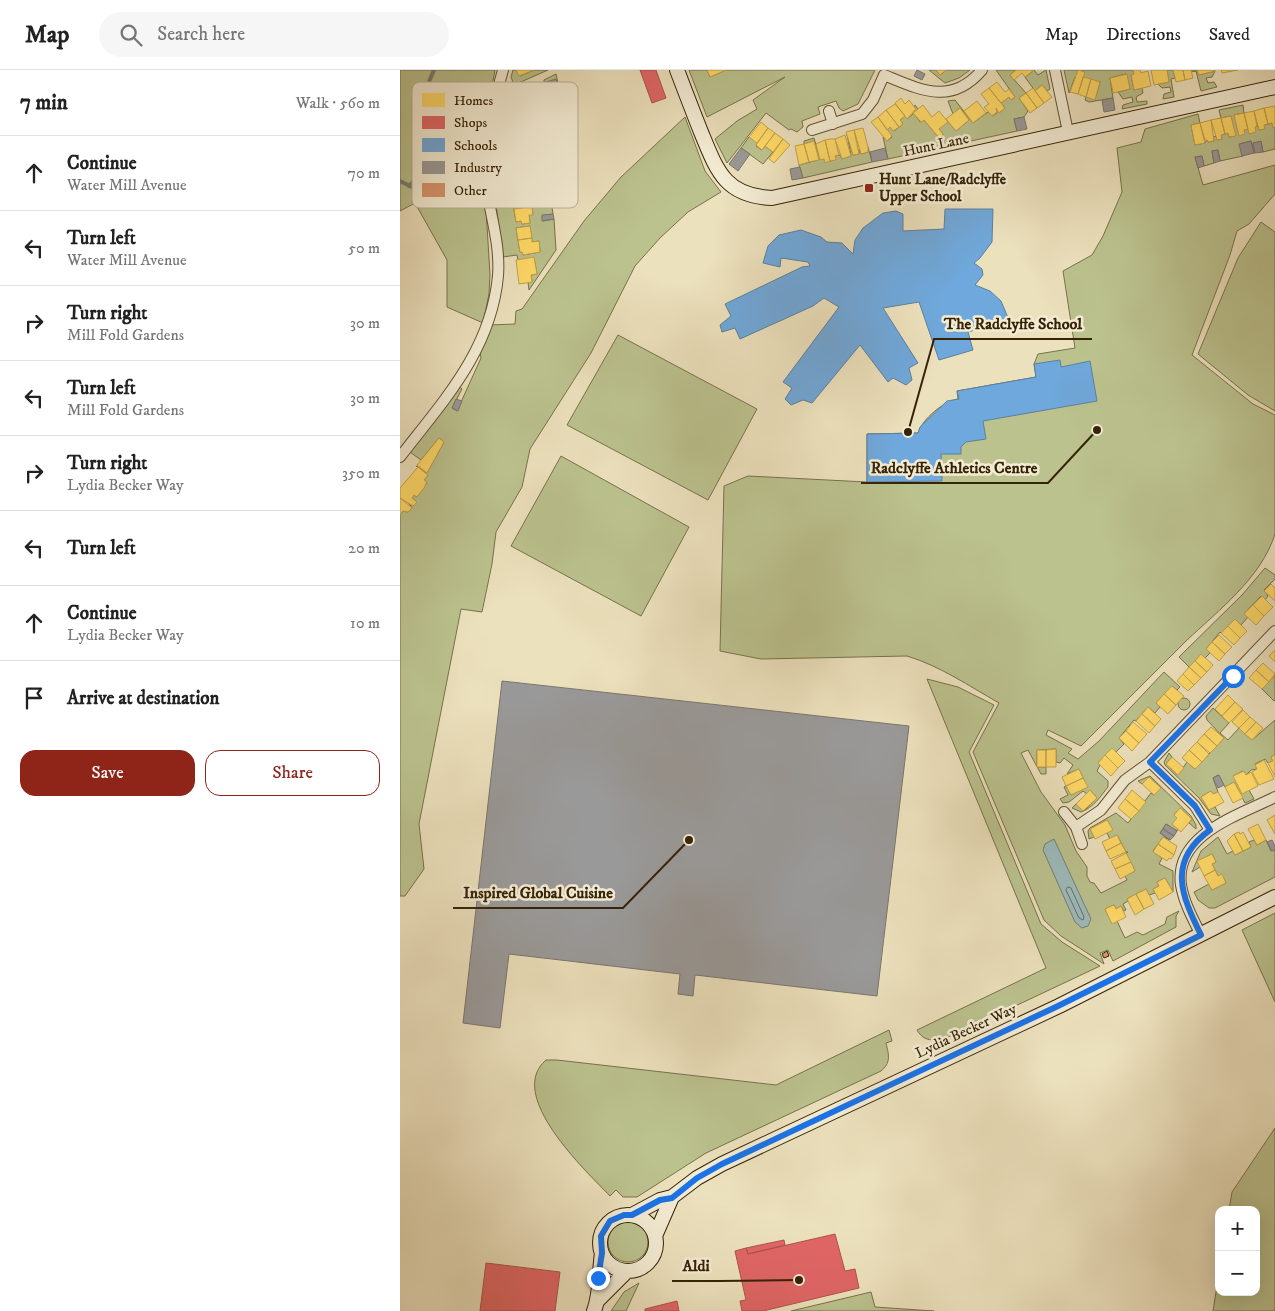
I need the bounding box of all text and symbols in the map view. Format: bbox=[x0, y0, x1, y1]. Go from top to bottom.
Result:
search box bbox=[99, 12, 449, 57]
text: Map bbox=[25, 20, 69, 50]
icon: search bbox=[117, 21, 145, 49]
text: Search here bbox=[157, 23, 245, 46]
text: Map bbox=[1045, 24, 1078, 46]
text: Directions bbox=[1106, 24, 1181, 46]
text: Saved bbox=[1209, 24, 1250, 46]
legend bbox=[412, 82, 578, 208]
text: 7 min bbox=[20, 90, 68, 116]
text: Homes bbox=[454, 92, 494, 110]
text: Walk · 560 m bbox=[296, 93, 380, 113]
text: Shops bbox=[454, 114, 487, 132]
street label: Hunt Lane bbox=[901, 129, 971, 161]
text: Schools bbox=[454, 137, 497, 155]
text: Continue bbox=[67, 152, 137, 175]
icon: ahead bbox=[20, 159, 48, 187]
text: Industry bbox=[454, 159, 502, 177]
text: 70 m bbox=[348, 163, 380, 183]
place label: Hunt Lane/Radclyffe Upper School bbox=[879, 170, 1007, 206]
text: Water Mill Avenue bbox=[67, 175, 187, 195]
text: Other bbox=[454, 182, 487, 200]
marker: Hunt Lane/Radclyffe Upper School bbox=[863, 182, 875, 194]
text: Turn left bbox=[67, 227, 136, 250]
icon: left bbox=[20, 234, 48, 262]
text: 50 m bbox=[348, 238, 380, 258]
text: Water Mill Avenue bbox=[67, 250, 187, 270]
text: Turn right bbox=[67, 302, 147, 325]
callout: The Radclyffe School bbox=[934, 308, 1092, 339]
icon: right bbox=[20, 309, 48, 337]
text: 30 m bbox=[350, 313, 380, 333]
text: The Radclyffe School bbox=[943, 314, 1083, 334]
text: Mill Fold Gardens bbox=[67, 325, 184, 345]
text: Turn left bbox=[67, 377, 136, 400]
icon: left bbox=[20, 384, 48, 412]
text: 30 m bbox=[350, 388, 380, 408]
text: Mill Fold Gardens bbox=[67, 400, 184, 420]
text: Turn right bbox=[67, 452, 147, 475]
callout: Radclyffe Athletics Centre bbox=[861, 452, 1048, 483]
text: Radclyffe Athletics Centre bbox=[871, 458, 1038, 478]
icon: right bbox=[20, 459, 48, 487]
text: 350 m bbox=[342, 463, 380, 483]
text: Lydia Becker Way bbox=[67, 475, 184, 495]
icon: left bbox=[20, 534, 48, 562]
text: Turn left bbox=[67, 537, 136, 560]
text: 20 m bbox=[348, 538, 380, 558]
text: Continue bbox=[67, 602, 137, 625]
icon: ahead bbox=[20, 609, 48, 637]
text: 10 m bbox=[350, 613, 380, 633]
text: Lydia Becker Way bbox=[67, 625, 184, 645]
route start bbox=[1222, 665, 1245, 688]
icon: arrive bbox=[20, 684, 48, 712]
text: Arrive at destination bbox=[67, 687, 219, 710]
button: Save bbox=[20, 750, 195, 796]
button: Share bbox=[205, 750, 380, 796]
callout: Inspired Global Cuisine bbox=[453, 877, 623, 908]
text: Inspired Global Cuisine bbox=[463, 883, 613, 903]
street label: Lydia Becker Way bbox=[912, 999, 1020, 1063]
map controls bbox=[1215, 1206, 1260, 1296]
button: + bbox=[1215, 1206, 1260, 1251]
callout: Aldi bbox=[672, 1250, 719, 1281]
button: − bbox=[1215, 1251, 1260, 1296]
text: Aldi bbox=[681, 1256, 710, 1276]
route end bbox=[587, 1267, 610, 1290]

